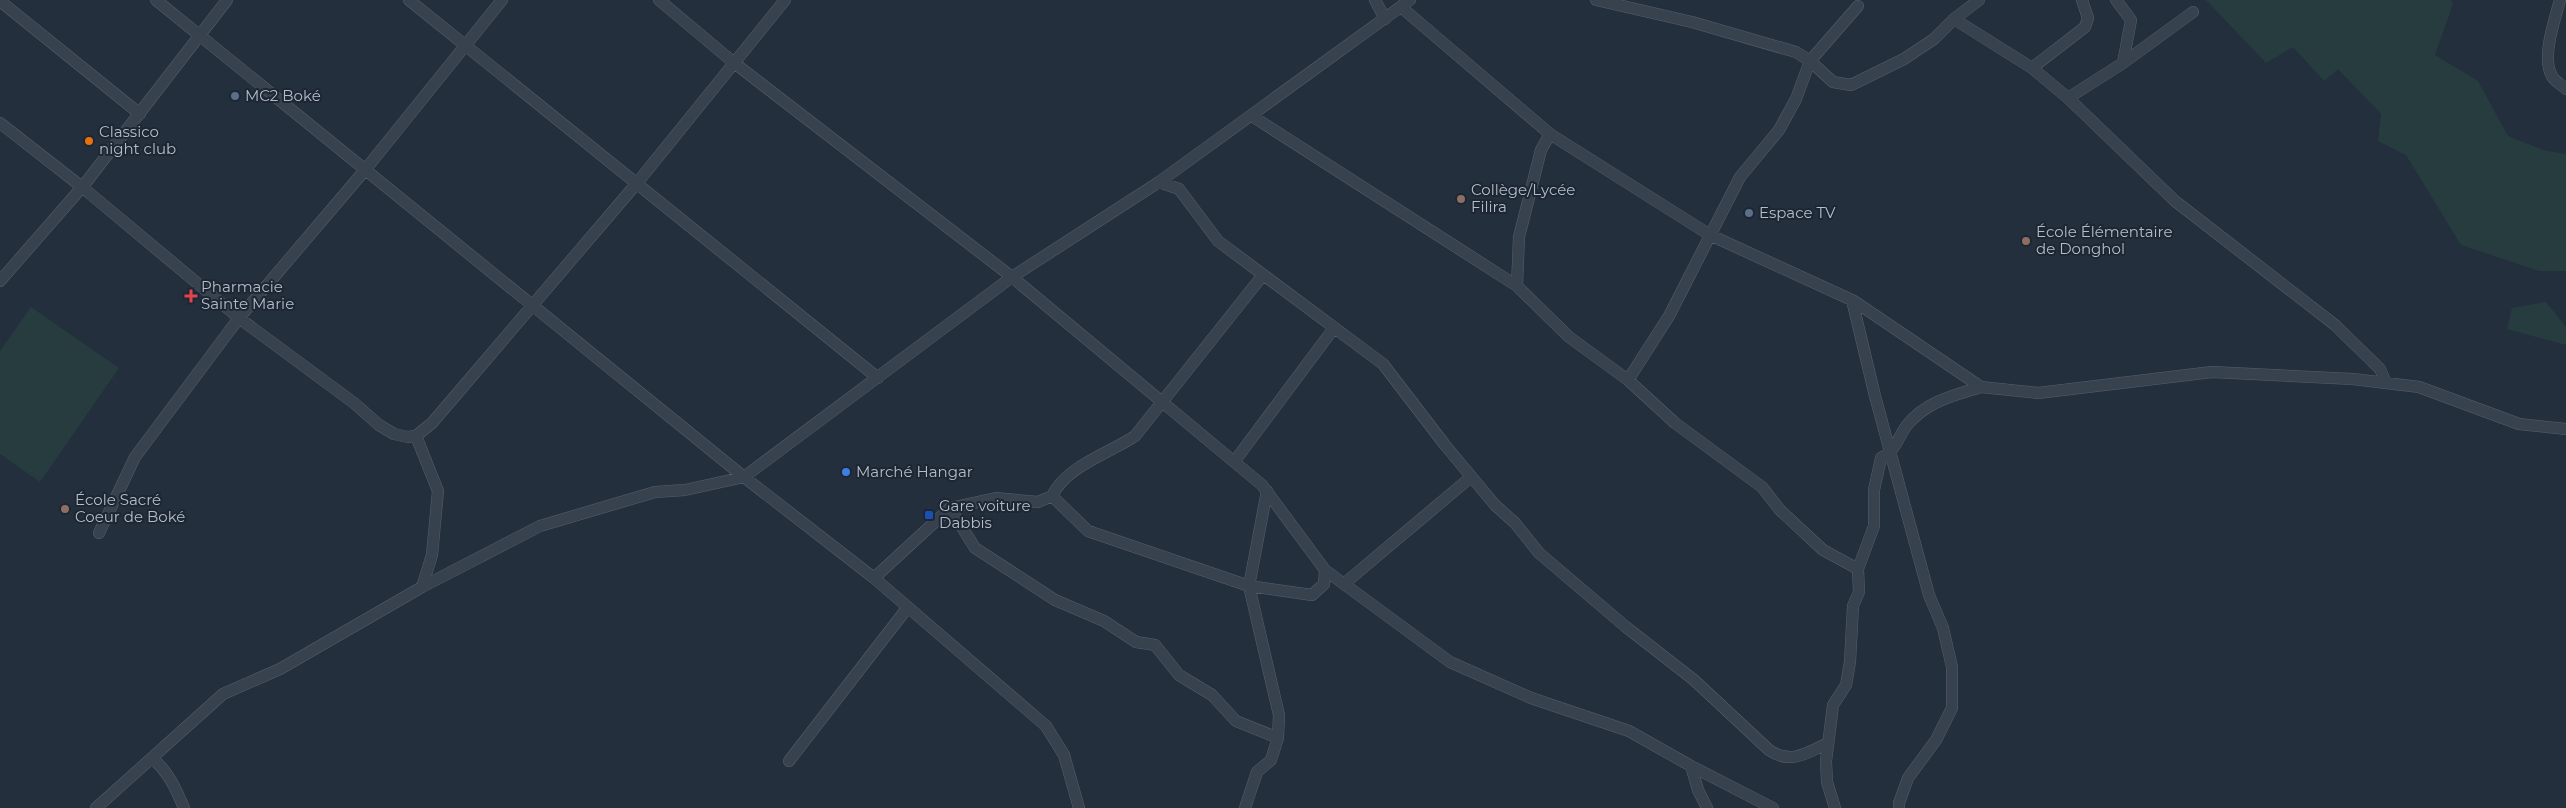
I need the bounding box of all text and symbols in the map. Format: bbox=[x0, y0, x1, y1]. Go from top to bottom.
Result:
place label: MC2 Boké bbox=[245, 86, 321, 105]
marker: MC2 Boké bbox=[229, 90, 241, 102]
place label: Classico night club bbox=[99, 122, 176, 158]
marker: Classico night club bbox=[83, 135, 95, 147]
place label: Collège/Lycée Filira bbox=[1471, 180, 1575, 216]
marker: Collège/Lycée Filira bbox=[1455, 193, 1467, 205]
place label: Espace TV bbox=[1759, 203, 1836, 222]
marker: Espace TV bbox=[1743, 207, 1755, 219]
place label: École Élémentaire de Donghol bbox=[2036, 222, 2172, 258]
marker: École Élémentaire de Donghol bbox=[2020, 235, 2032, 247]
place label: Pharmacie Sainte Marie bbox=[201, 277, 294, 313]
marker: Pharmacie Sainte Marie bbox=[185, 290, 197, 302]
place label: Marché Hangar bbox=[856, 462, 973, 481]
marker: Marché Hangar bbox=[840, 466, 852, 478]
place label: École Sacré Coeur de Boké bbox=[75, 490, 185, 526]
place label: Gare voiture Dabbis bbox=[939, 496, 1031, 532]
marker: École Sacré Coeur de Boké bbox=[59, 503, 71, 515]
marker: Gare voiture Dabbis bbox=[923, 509, 935, 521]

